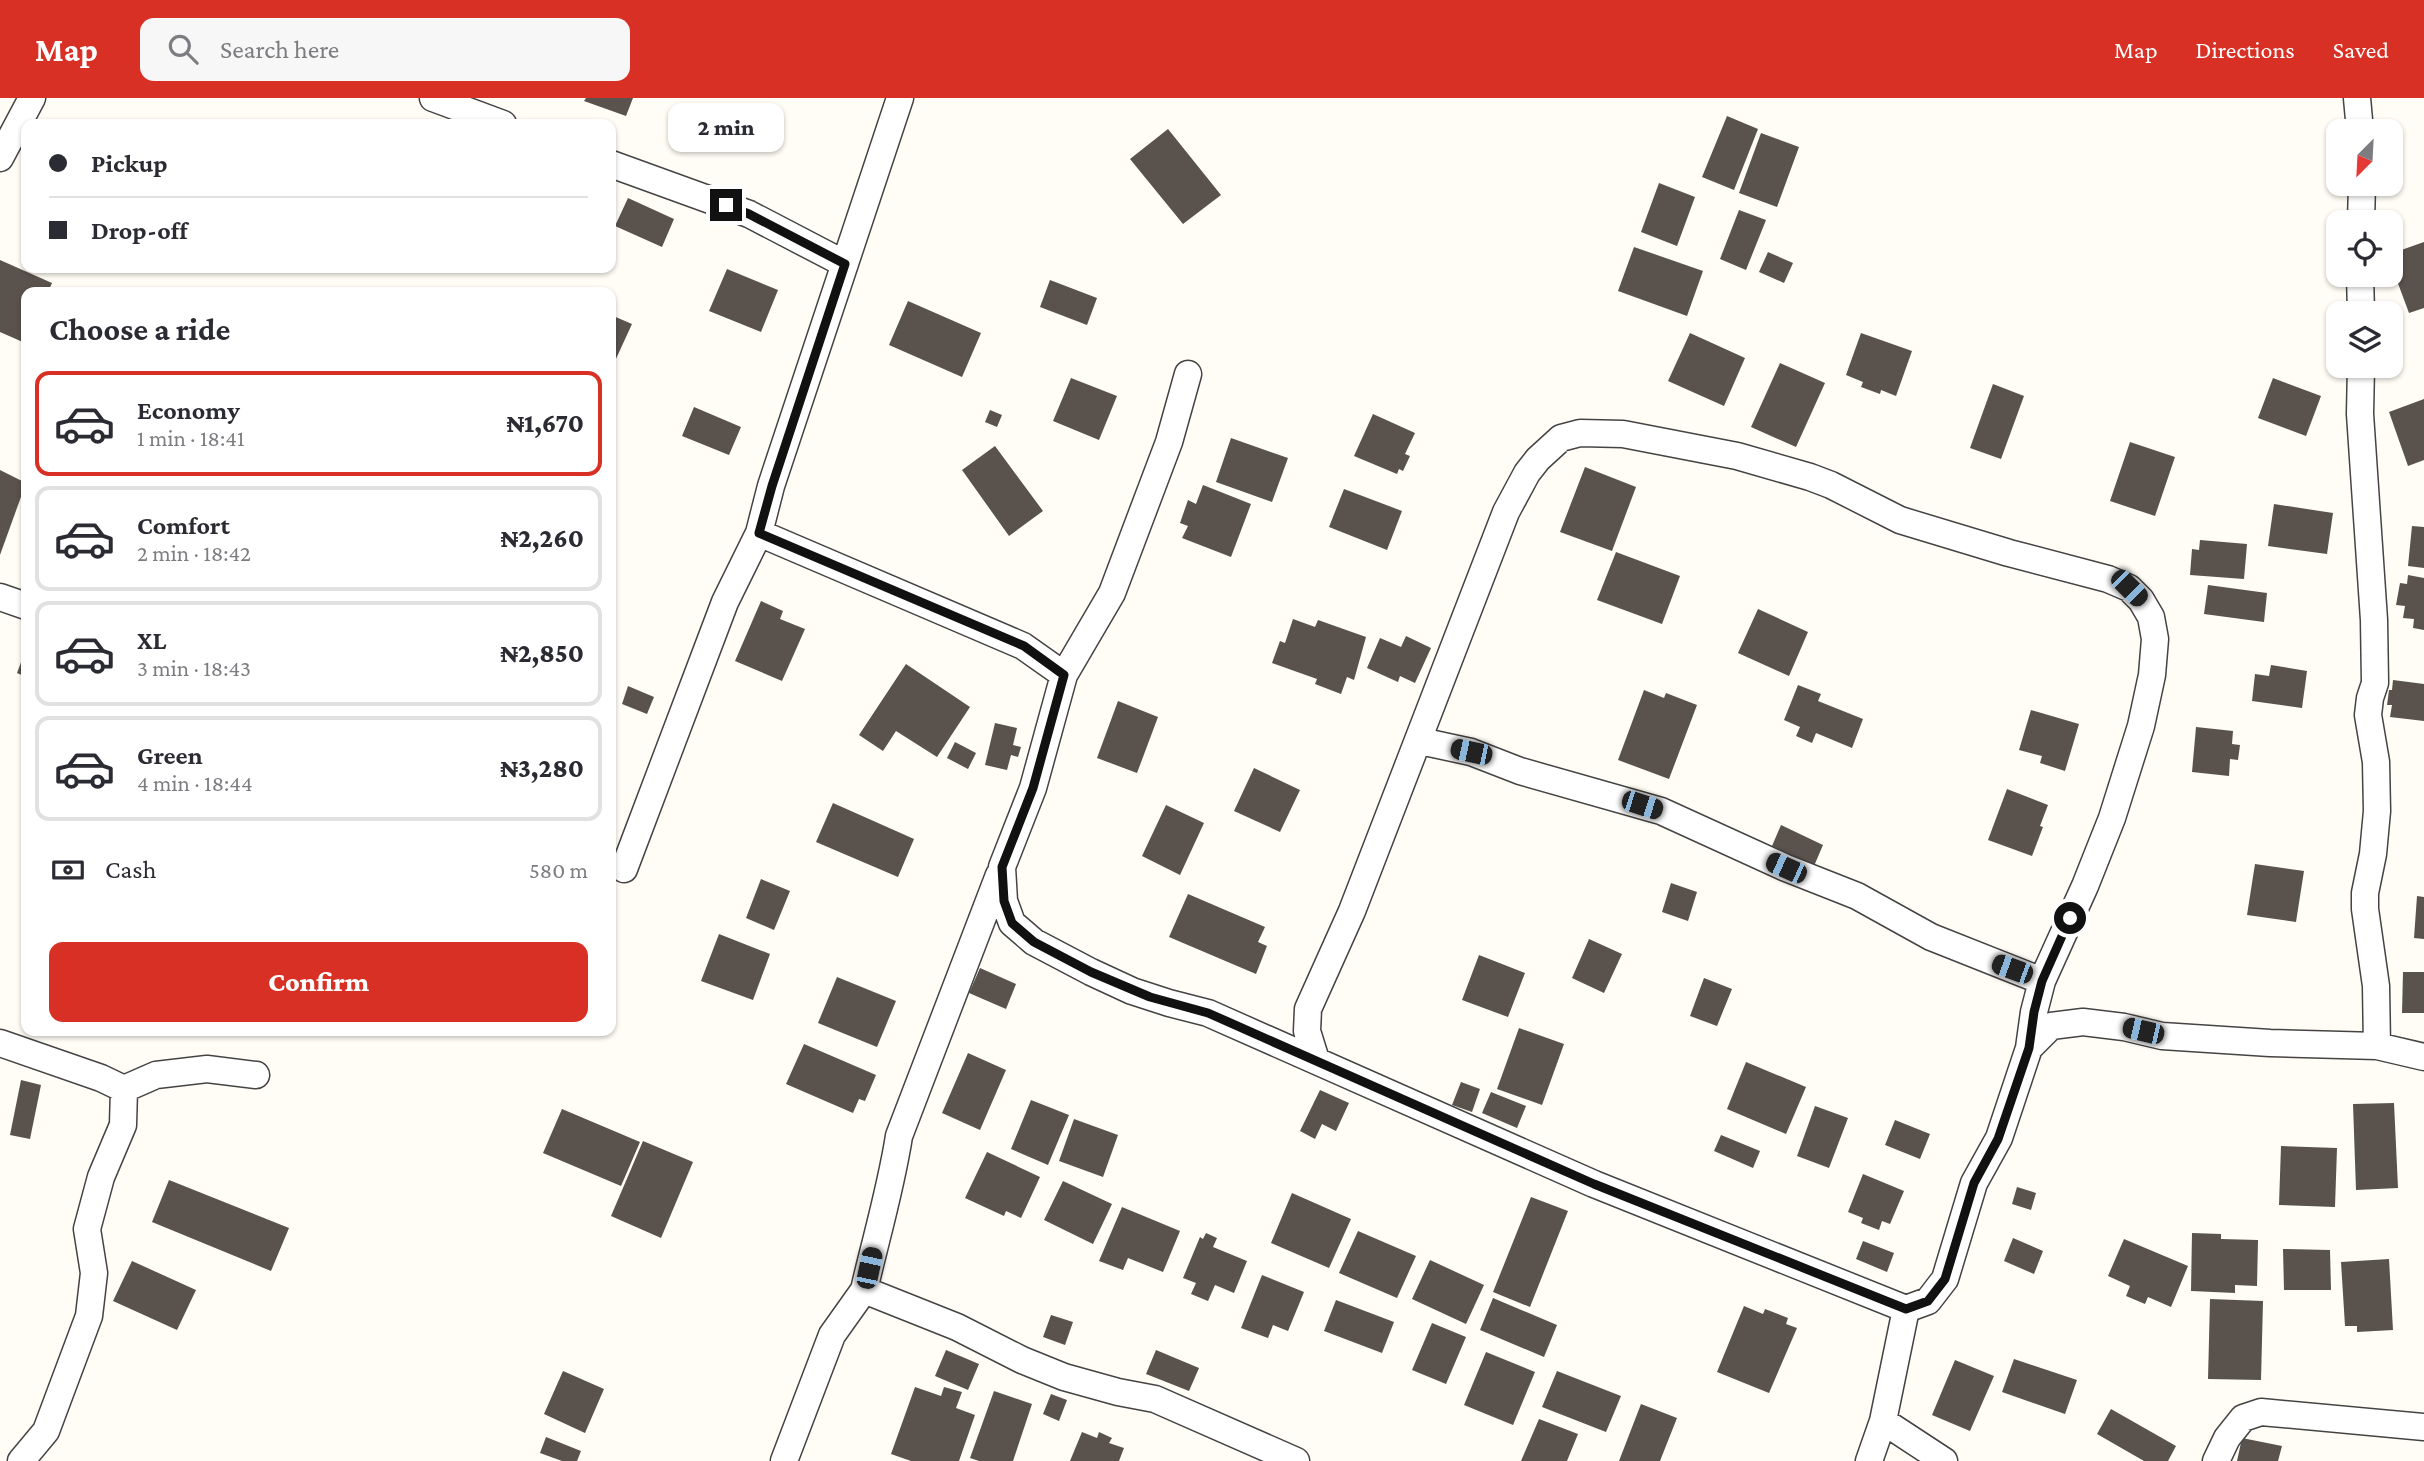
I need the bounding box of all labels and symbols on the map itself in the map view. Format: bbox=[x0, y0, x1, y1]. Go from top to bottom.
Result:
callout: 2 min bbox=[668, 104, 784, 153]
north arrow bbox=[2326, 119, 2403, 196]
route end bbox=[710, 189, 742, 221]
car bbox=[2107, 566, 2152, 610]
car bbox=[1449, 737, 1494, 767]
car bbox=[1619, 789, 1666, 821]
car bbox=[1763, 850, 1810, 886]
route start bbox=[2054, 902, 2086, 934]
car bbox=[1989, 952, 2036, 986]
car bbox=[2121, 1016, 2166, 1046]
car bbox=[855, 1245, 884, 1291]

